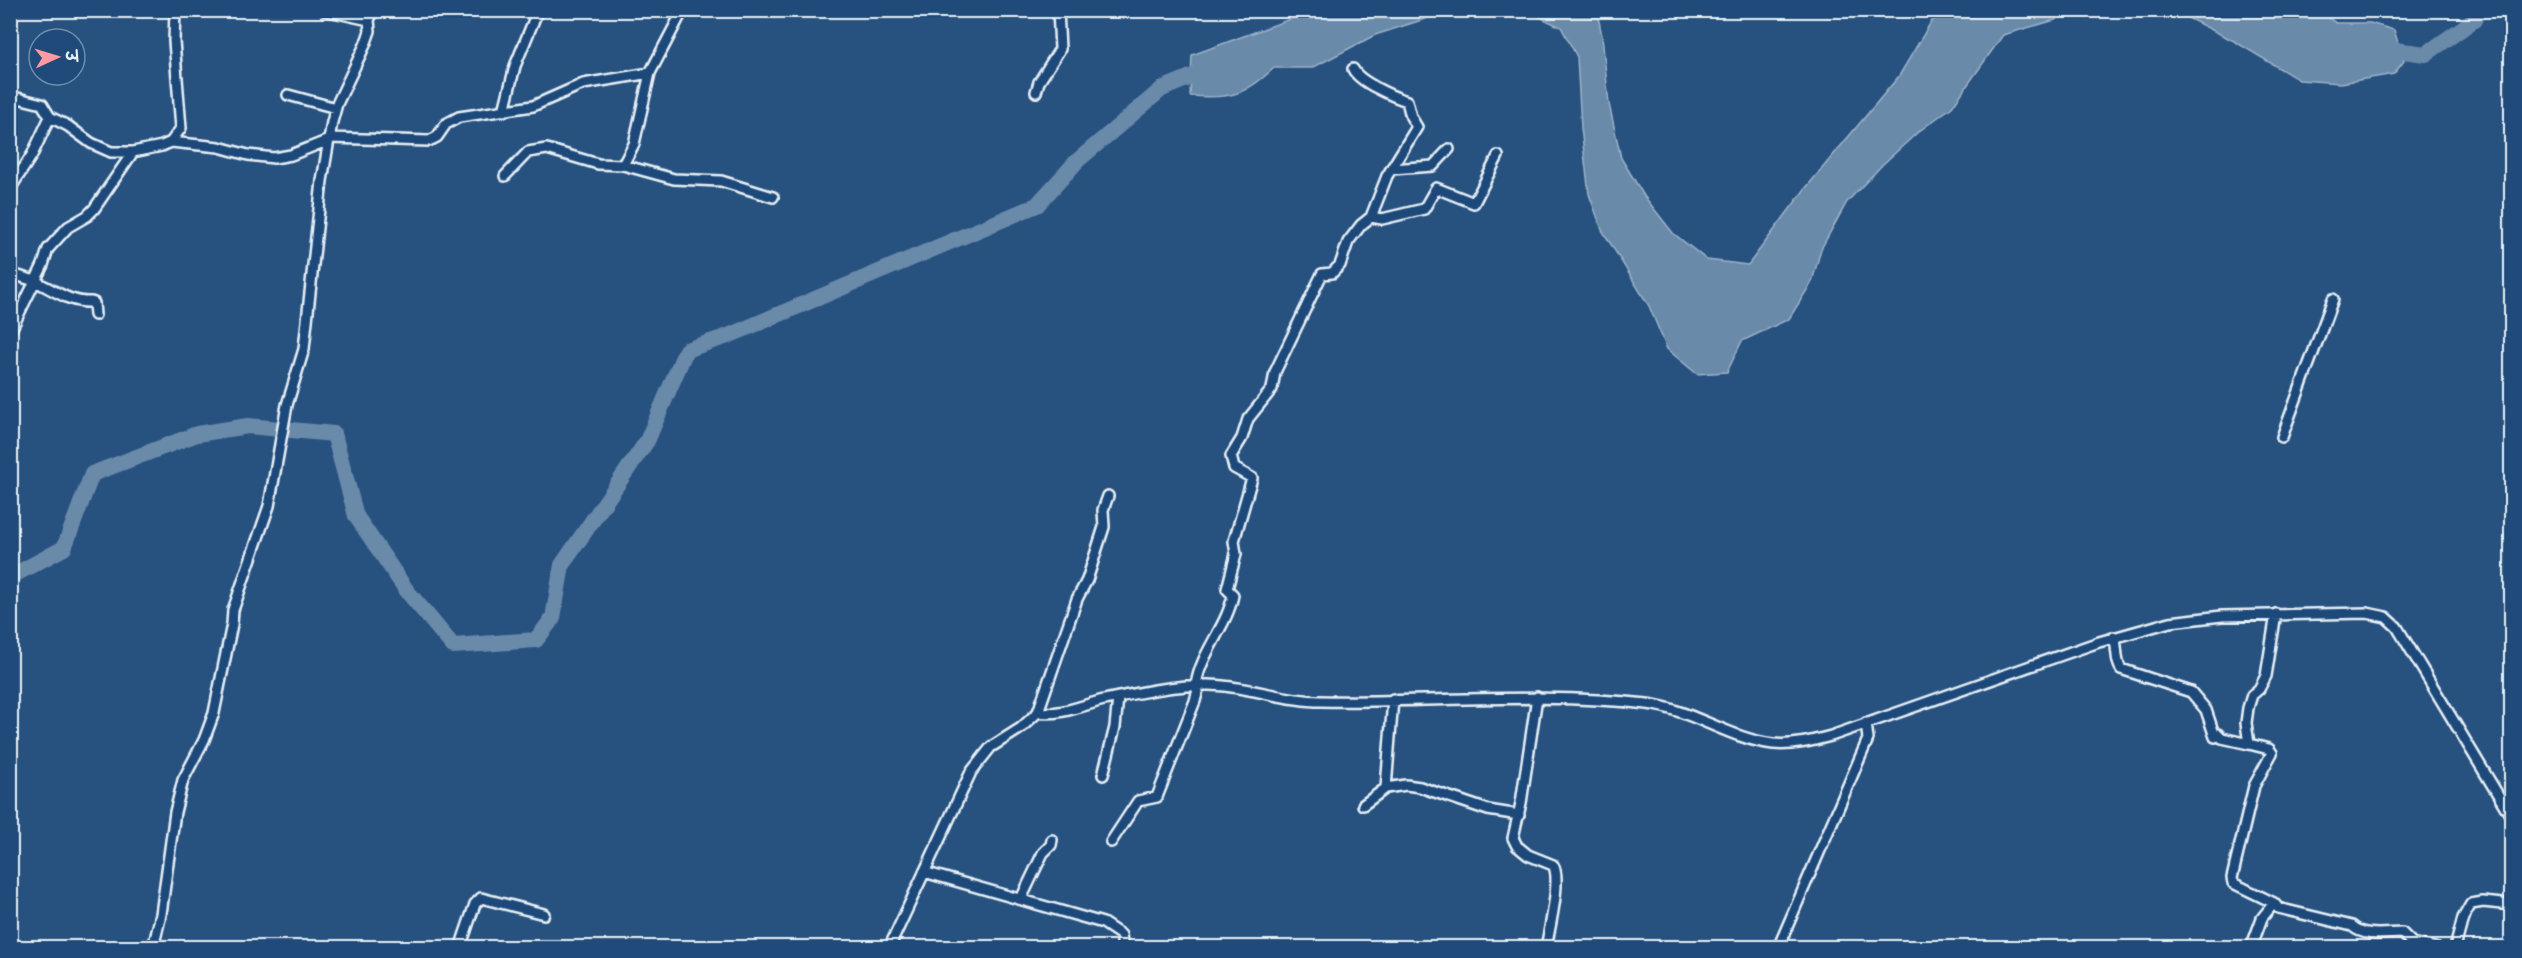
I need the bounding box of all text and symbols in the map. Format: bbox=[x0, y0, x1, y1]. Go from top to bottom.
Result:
north arrow bbox=[27, 27, 87, 87]
text: उ bbox=[59, 48, 81, 63]

